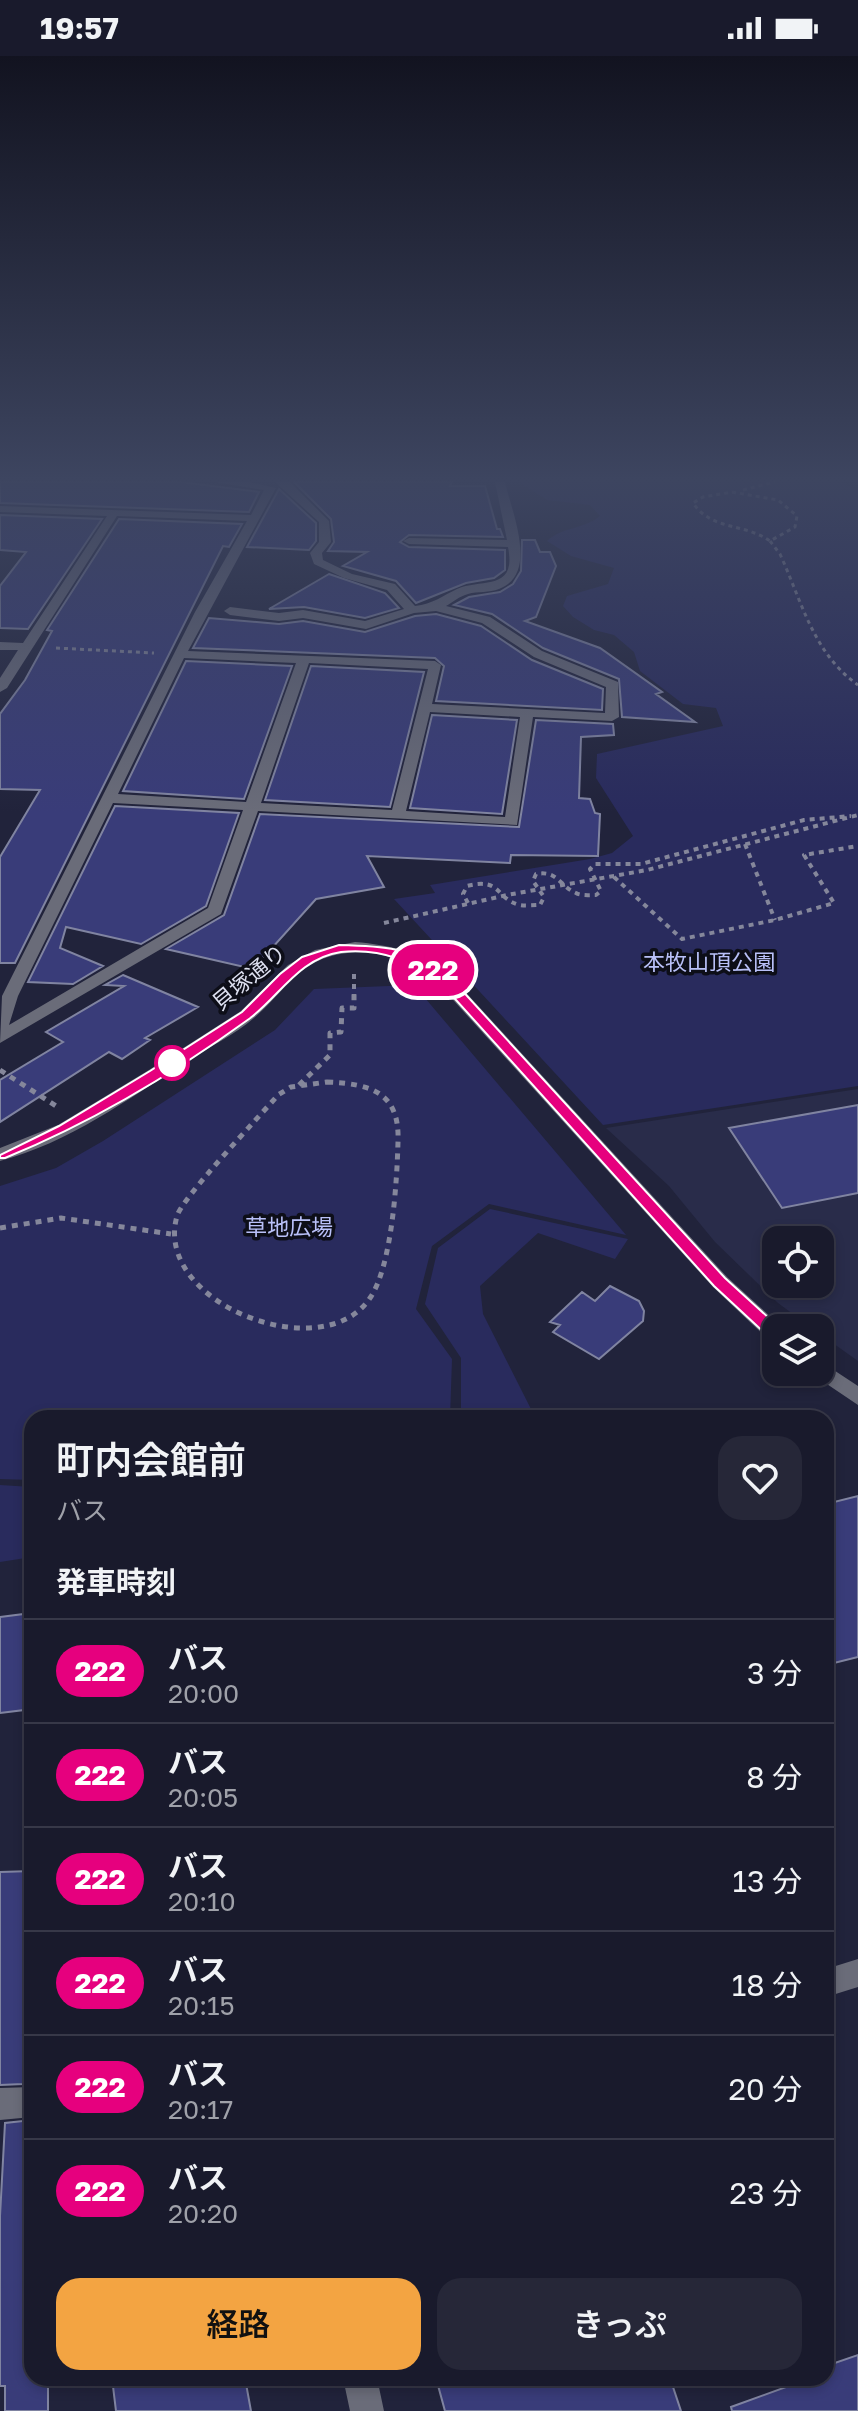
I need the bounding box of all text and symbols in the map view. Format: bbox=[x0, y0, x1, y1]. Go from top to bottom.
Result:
text: 19:57 bbox=[40, 10, 119, 46]
street label: 貝塚通り bbox=[206, 938, 291, 1015]
line badge: 222 bbox=[387, 944, 479, 996]
park label: 本牧山頂公園 bbox=[643, 948, 775, 975]
text: 222 bbox=[407, 953, 459, 986]
unlabelled marker bbox=[155, 1046, 189, 1080]
park label: 草地広場 bbox=[245, 1213, 333, 1240]
map controls bbox=[762, 1226, 834, 1386]
button: locate bbox=[762, 1226, 834, 1298]
button: layers bbox=[762, 1314, 834, 1386]
button: heart bbox=[718, 1436, 802, 1520]
text: 町内会館前 bbox=[56, 1437, 246, 1482]
text: バス bbox=[56, 1495, 108, 1526]
text: 発車時刻 bbox=[56, 1564, 176, 1600]
text: バス bbox=[168, 1640, 228, 1676]
text: 222 bbox=[74, 1654, 126, 1687]
text: 3 分 bbox=[747, 1655, 802, 1691]
text: 20:00 bbox=[168, 1678, 239, 1709]
text: バス bbox=[168, 1744, 228, 1780]
text: 222 bbox=[74, 1758, 126, 1791]
text: 8 分 bbox=[746, 1759, 802, 1795]
text: 20:05 bbox=[168, 1782, 238, 1813]
text: バス bbox=[168, 1848, 228, 1884]
text: 222 bbox=[74, 1862, 126, 1895]
text: 13 分 bbox=[732, 1863, 802, 1899]
text: 20:10 bbox=[168, 1886, 236, 1917]
text: バス bbox=[168, 1952, 228, 1988]
text: 222 bbox=[74, 1966, 126, 1999]
text: 18 分 bbox=[732, 1967, 802, 2003]
text: 20:15 bbox=[168, 1990, 235, 2021]
text: バス bbox=[168, 2056, 228, 2092]
text: 222 bbox=[74, 2070, 126, 2103]
text: 20 分 bbox=[729, 2071, 802, 2107]
text: 20:17 bbox=[168, 2094, 233, 2125]
text: バス bbox=[168, 2160, 228, 2196]
text: 222 bbox=[74, 2174, 126, 2207]
text: 23 分 bbox=[730, 2175, 802, 2211]
text: 20:20 bbox=[168, 2198, 238, 2229]
button: 経路 bbox=[56, 2278, 421, 2370]
button: きっぷ bbox=[437, 2278, 802, 2370]

